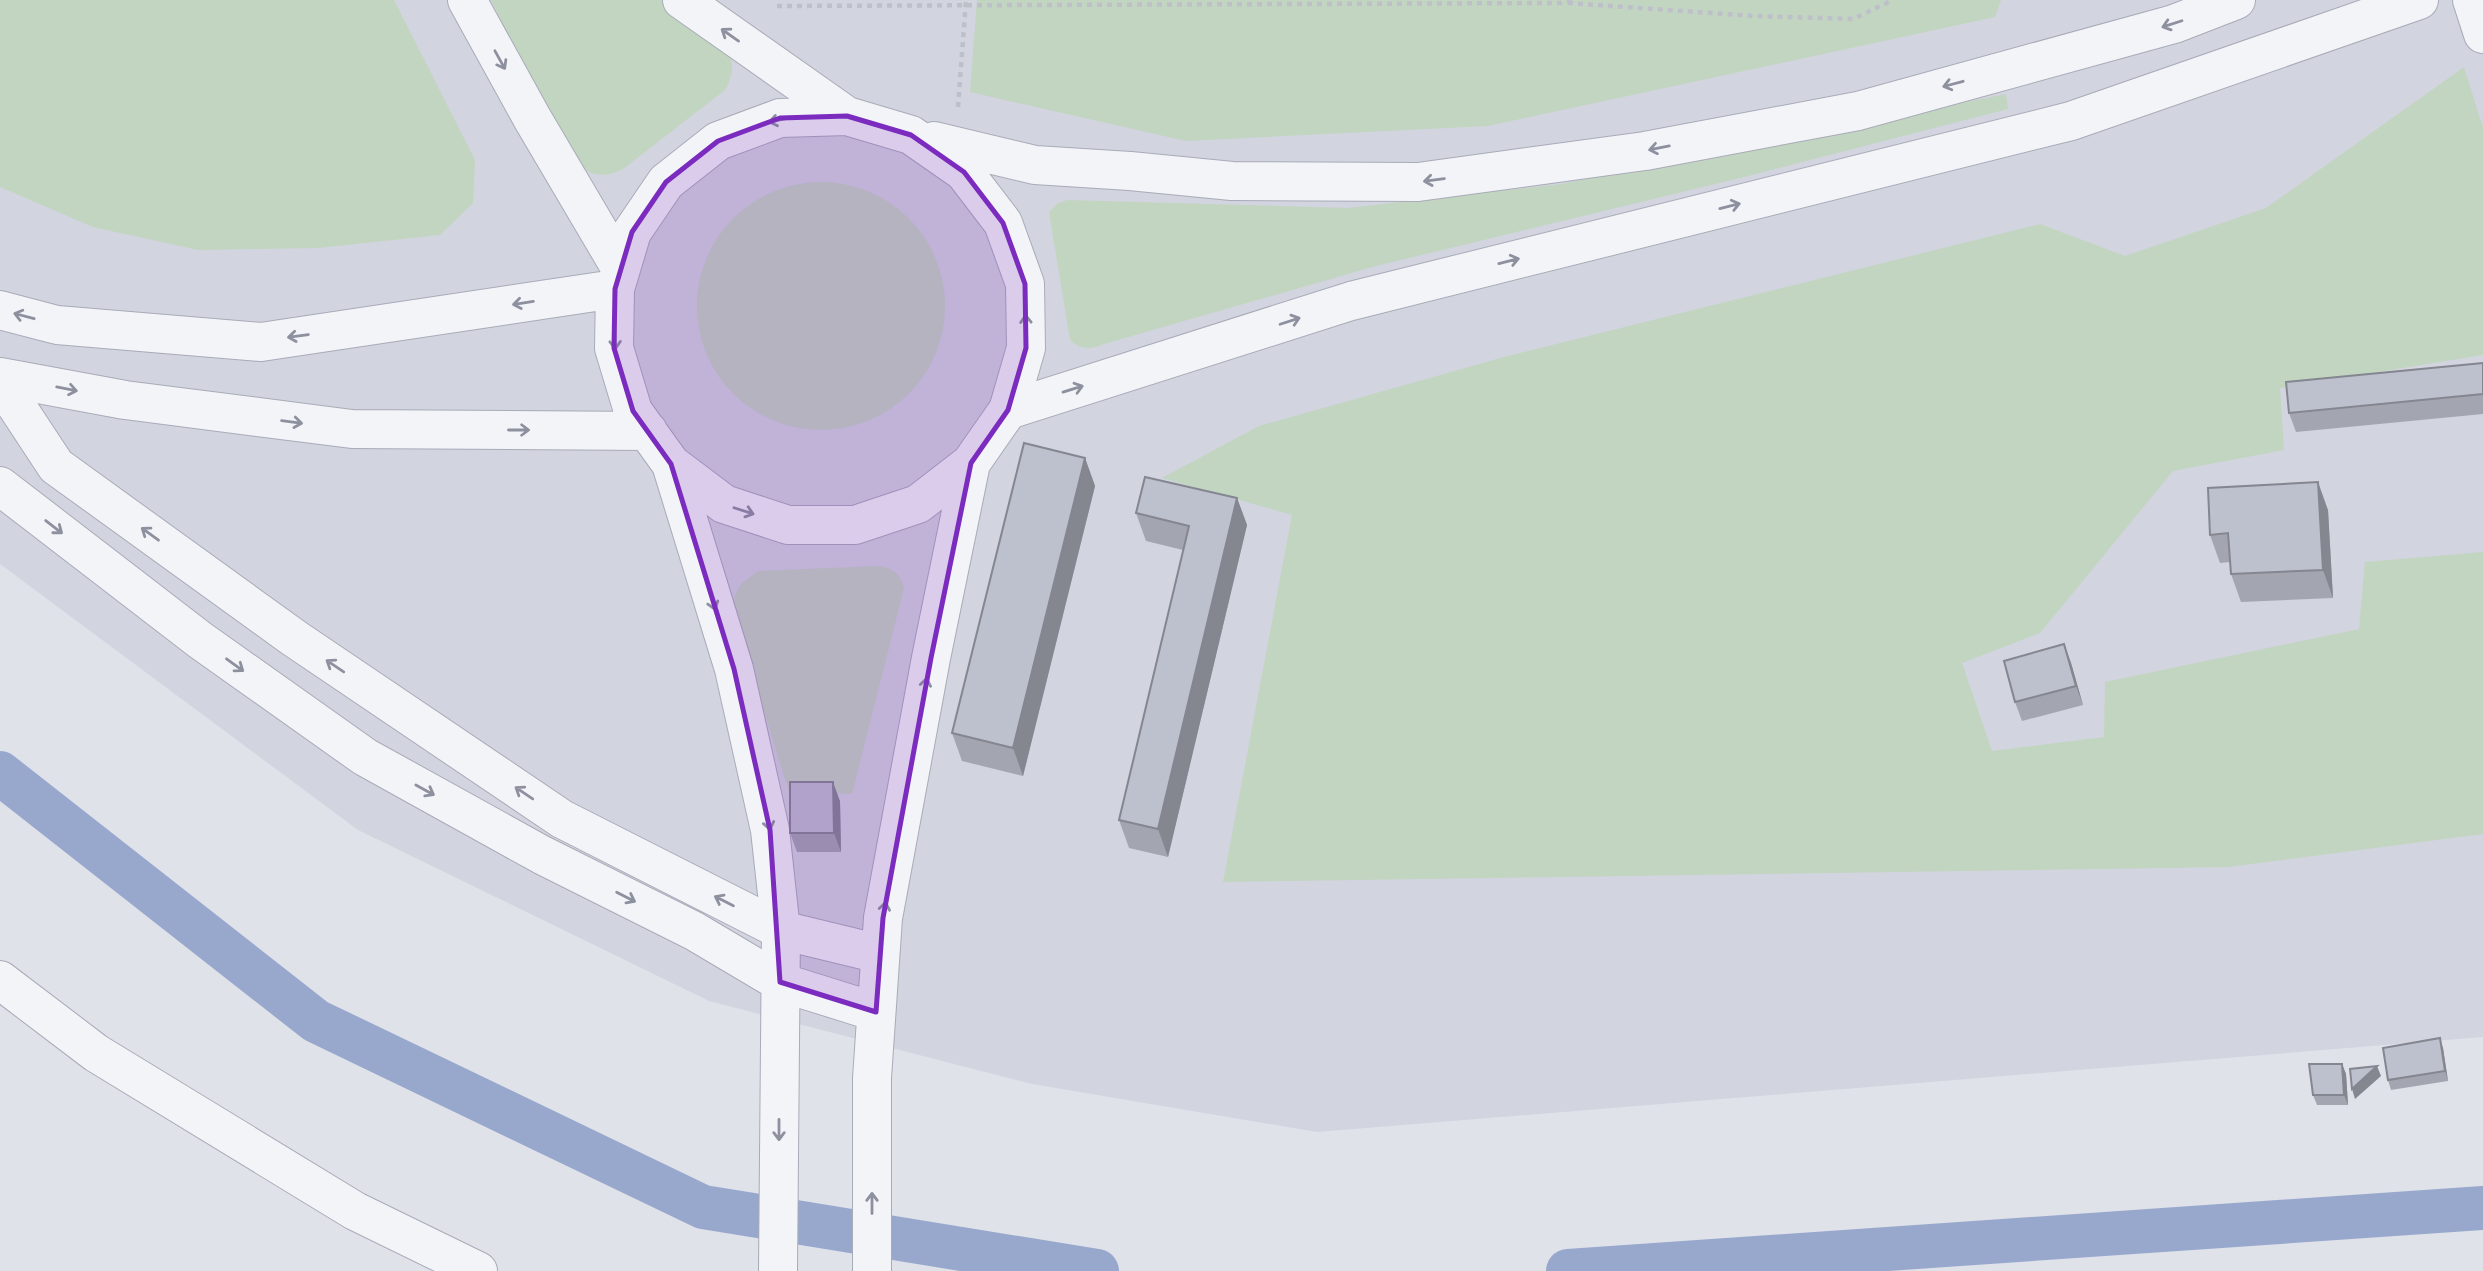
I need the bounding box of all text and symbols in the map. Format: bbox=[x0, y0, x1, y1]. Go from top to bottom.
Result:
one-way arrow bbox=[2161, 18, 2183, 31]
one-way arrow bbox=[721, 28, 740, 42]
one-way arrow bbox=[493, 49, 507, 69]
one-way arrow bbox=[1942, 79, 1964, 92]
one-way arrow bbox=[768, 113, 791, 127]
one-way arrow bbox=[1648, 142, 1671, 155]
one-way arrow bbox=[1423, 174, 1445, 187]
one-way arrow bbox=[1718, 199, 1741, 212]
one-way arrow bbox=[1497, 254, 1520, 267]
one-way arrow bbox=[512, 296, 535, 309]
one-way arrow bbox=[13, 309, 36, 322]
one-way arrow bbox=[1278, 313, 1300, 326]
one-way arrow bbox=[1019, 314, 1032, 337]
one-way arrow bbox=[608, 327, 622, 350]
one-way arrow bbox=[287, 330, 310, 343]
one-way arrow bbox=[1062, 382, 1084, 395]
one-way arrow bbox=[55, 383, 78, 397]
one-way arrow bbox=[280, 415, 303, 428]
one-way arrow bbox=[507, 424, 530, 437]
one-way arrow bbox=[732, 506, 754, 518]
one-way arrow bbox=[44, 520, 63, 535]
one-way arrow bbox=[141, 527, 160, 542]
one-way arrow bbox=[707, 589, 720, 611]
one-way arrow bbox=[225, 658, 244, 672]
one-way arrow bbox=[326, 659, 345, 673]
one-way arrow bbox=[919, 677, 932, 700]
one-way arrow bbox=[414, 784, 435, 797]
one-way arrow bbox=[515, 786, 534, 800]
one-way arrow bbox=[761, 808, 775, 831]
one-way arrow bbox=[615, 890, 636, 904]
one-way arrow bbox=[714, 893, 735, 907]
one-way arrow bbox=[878, 901, 891, 924]
one-way arrow bbox=[772, 1118, 786, 1141]
one-way arrow bbox=[865, 1192, 879, 1215]

